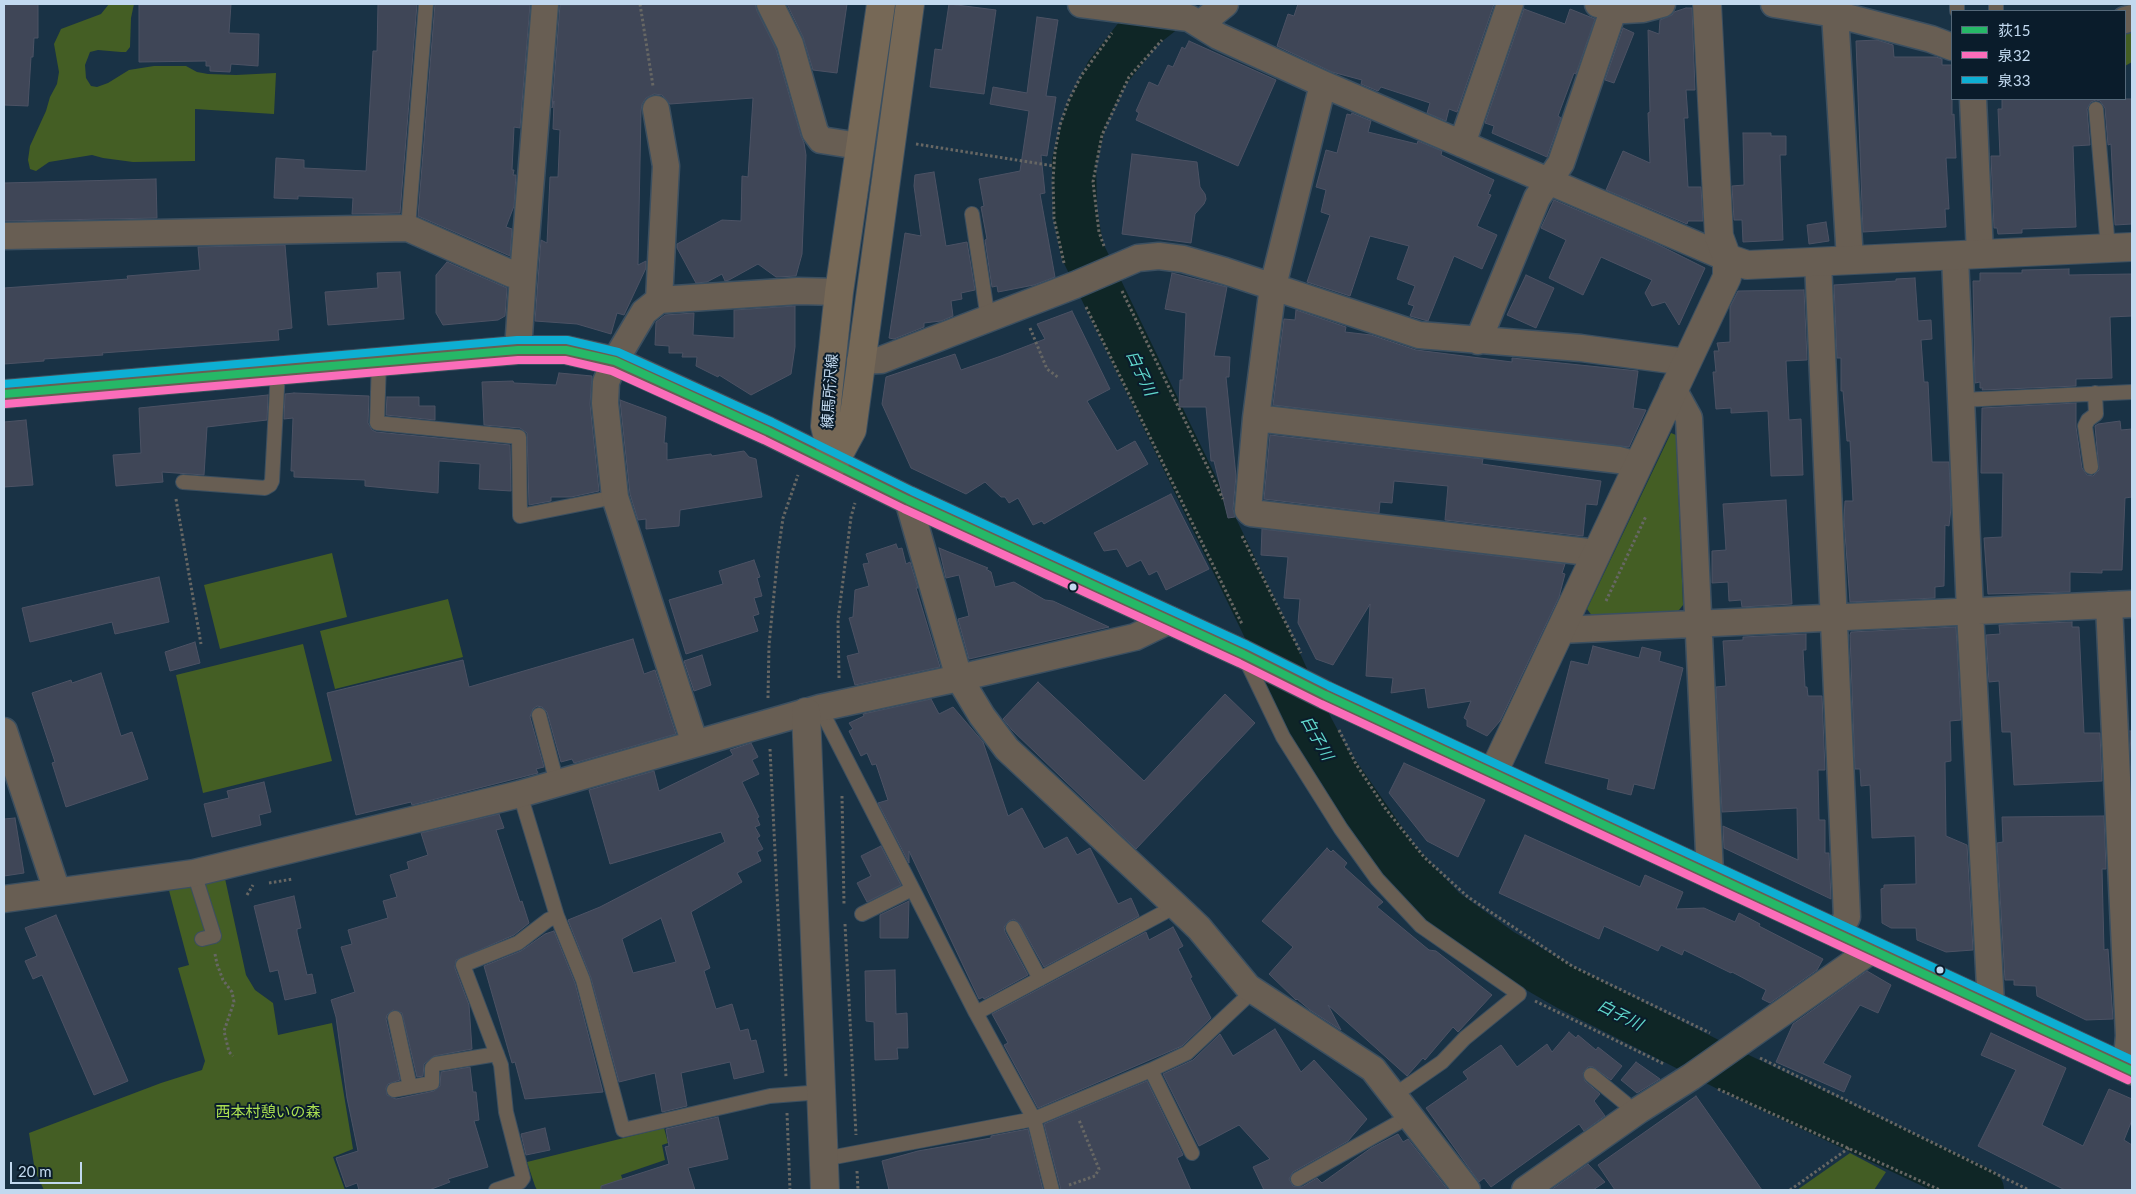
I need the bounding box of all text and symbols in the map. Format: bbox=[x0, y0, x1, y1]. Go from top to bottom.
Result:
legend bbox=[1951, 10, 2126, 100]
text: 荻15 bbox=[1998, 21, 2030, 39]
text: 泉32 bbox=[1998, 46, 2030, 64]
text: 泉33 bbox=[1998, 71, 2030, 89]
water label: 白子川 bbox=[1122, 347, 1160, 399]
street label: 練馬所沢線 bbox=[818, 353, 842, 429]
unlabelled marker bbox=[1068, 582, 1078, 592]
water label: 白子川 bbox=[1297, 712, 1337, 764]
unlabelled marker bbox=[1935, 965, 1945, 975]
water label: 白子川 bbox=[1594, 996, 1646, 1034]
park label: 西本村憩いの森 bbox=[216, 1103, 320, 1121]
scale bar bbox=[12, 1152, 85, 1184]
text: 20 m bbox=[18, 1162, 52, 1180]

